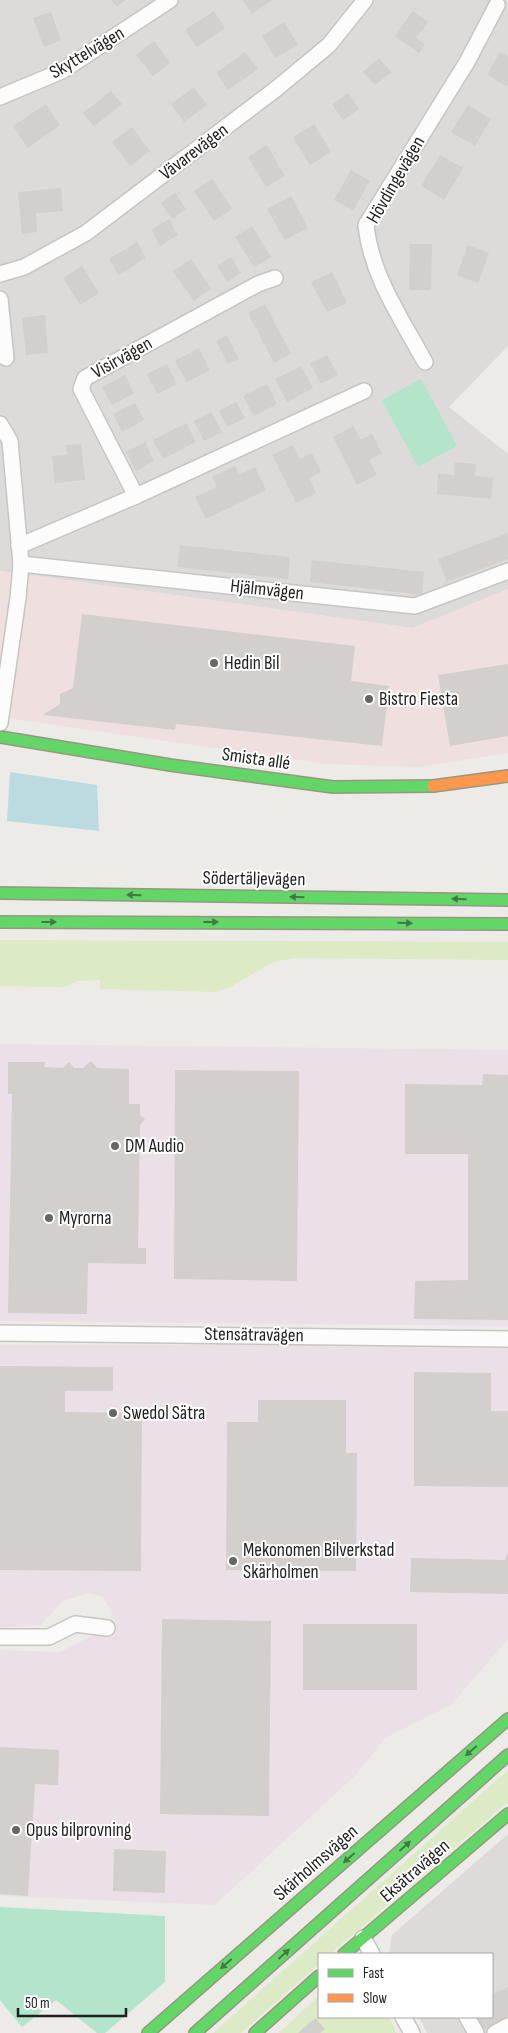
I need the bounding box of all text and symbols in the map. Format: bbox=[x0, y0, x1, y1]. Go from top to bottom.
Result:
street label: Skyttelvägen bbox=[45, 22, 129, 84]
street label: Vävarevägen bbox=[155, 119, 233, 185]
street label: Hövdingevägen bbox=[362, 132, 430, 228]
street label: Visirvägen bbox=[88, 332, 156, 384]
street label: Hjälmvägen bbox=[229, 575, 305, 605]
place label: Hedin Bil bbox=[224, 652, 279, 675]
marker: Hedin Bil bbox=[208, 657, 220, 669]
place label: Bistro Fiesta bbox=[379, 688, 458, 711]
marker: Bistro Fiesta bbox=[363, 693, 375, 705]
street label: Smista allé bbox=[220, 743, 292, 775]
street label: Södertäljevägen bbox=[202, 867, 306, 891]
one-way arrow bbox=[126, 890, 142, 898]
one-way arrow bbox=[289, 893, 305, 901]
one-way arrow bbox=[451, 895, 467, 903]
one-way arrow bbox=[41, 918, 57, 926]
one-way arrow bbox=[203, 918, 219, 926]
one-way arrow bbox=[397, 919, 413, 927]
place label: DM Audio bbox=[125, 1135, 184, 1158]
marker: DM Audio bbox=[109, 1140, 121, 1152]
place label: Myrorna bbox=[59, 1207, 112, 1230]
marker: Myrorna bbox=[43, 1212, 55, 1224]
street label: Stensätravägen bbox=[204, 1323, 304, 1347]
place label: Swedol Sätra bbox=[123, 1402, 205, 1425]
marker: Swedol Sätra bbox=[107, 1407, 119, 1419]
place label: Mekonomen Bilverkstad Skärholmen bbox=[243, 1539, 394, 1584]
marker: Mekonomen Bilverkstad Skärholmen bbox=[227, 1555, 239, 1567]
one-way arrow bbox=[466, 1745, 478, 1757]
place label: Opus bilprovning bbox=[26, 1819, 132, 1842]
street label: Skärholmsvägen bbox=[269, 1820, 363, 1906]
marker: Opus bilprovning bbox=[10, 1824, 22, 1836]
street label: Eksätravägen bbox=[376, 1835, 454, 1907]
one-way arrow bbox=[399, 1840, 411, 1852]
one-way arrow bbox=[342, 1852, 355, 1863]
one-way arrow bbox=[277, 1948, 289, 1960]
legend bbox=[318, 1953, 493, 2018]
one-way arrow bbox=[220, 1959, 233, 1970]
text: Fast bbox=[363, 1964, 385, 1983]
scale bar bbox=[18, 1986, 125, 2018]
text: Slow bbox=[363, 1989, 387, 2008]
text: 50 m bbox=[25, 1994, 50, 2013]

